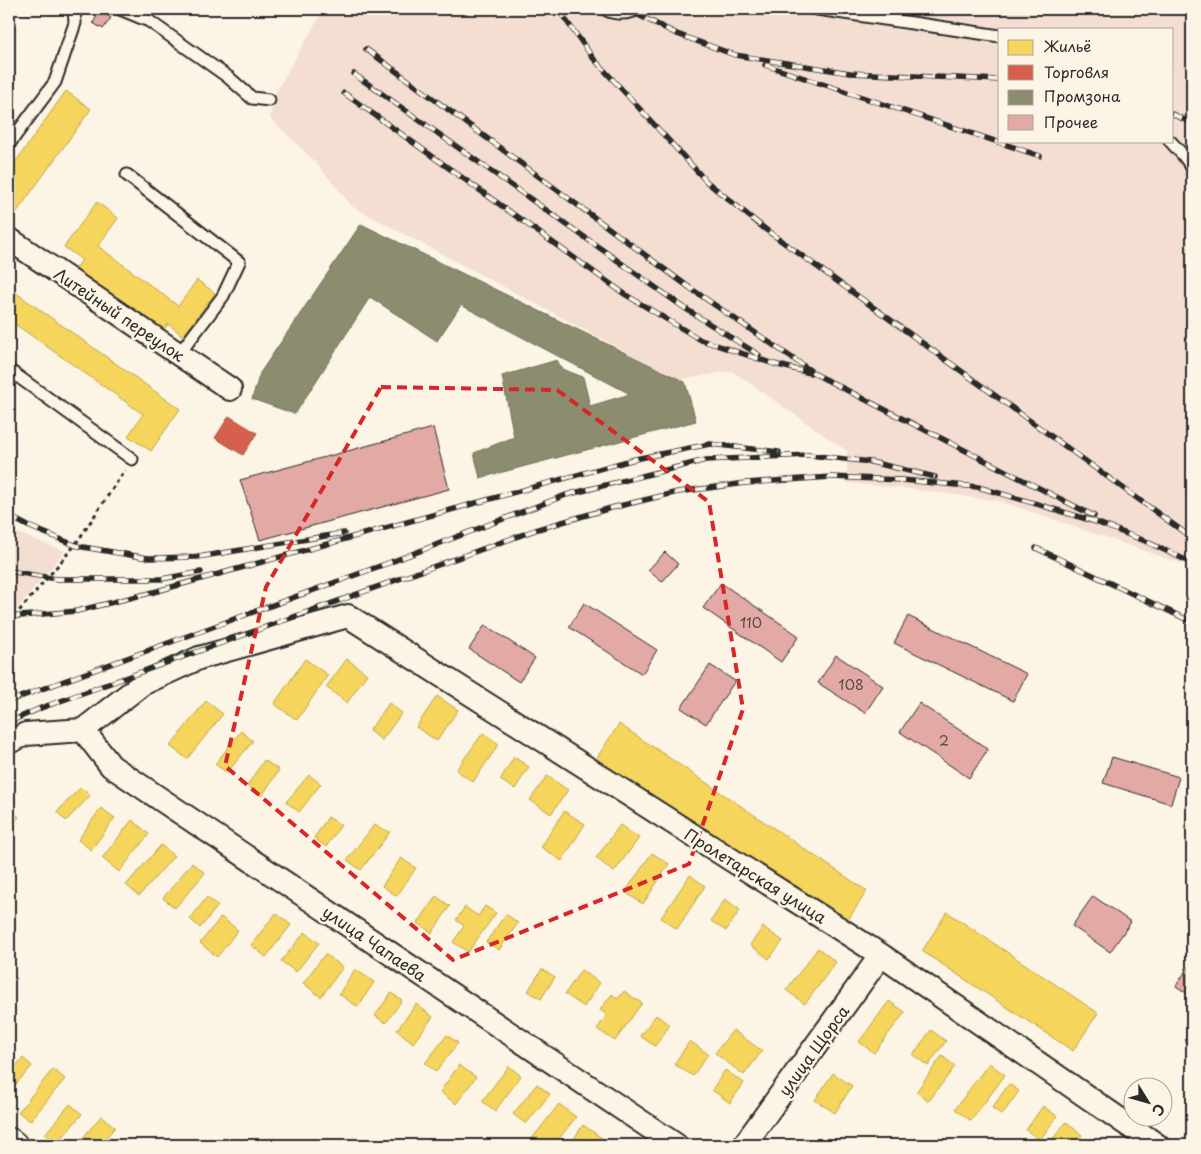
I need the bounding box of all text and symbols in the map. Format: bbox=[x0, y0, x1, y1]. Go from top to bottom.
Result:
legend bbox=[998, 28, 1174, 142]
text: Жильё bbox=[1043, 34, 1091, 57]
text: Торговля bbox=[1044, 60, 1109, 83]
text: Промзона bbox=[1044, 84, 1121, 107]
text: Прочее bbox=[1044, 110, 1098, 133]
street label: Литейный переулок bbox=[50, 261, 191, 367]
house number: 110 bbox=[740, 612, 762, 633]
house number: 108 bbox=[838, 674, 864, 695]
house number: 2 bbox=[939, 730, 949, 751]
street label: Пролетарская улица bbox=[680, 822, 832, 928]
street label: улица Чапаева bbox=[318, 899, 432, 987]
street label: улица Щорса bbox=[772, 1000, 854, 1100]
north arrow bbox=[1124, 1076, 1174, 1126]
text: С bbox=[1147, 1100, 1170, 1121]

